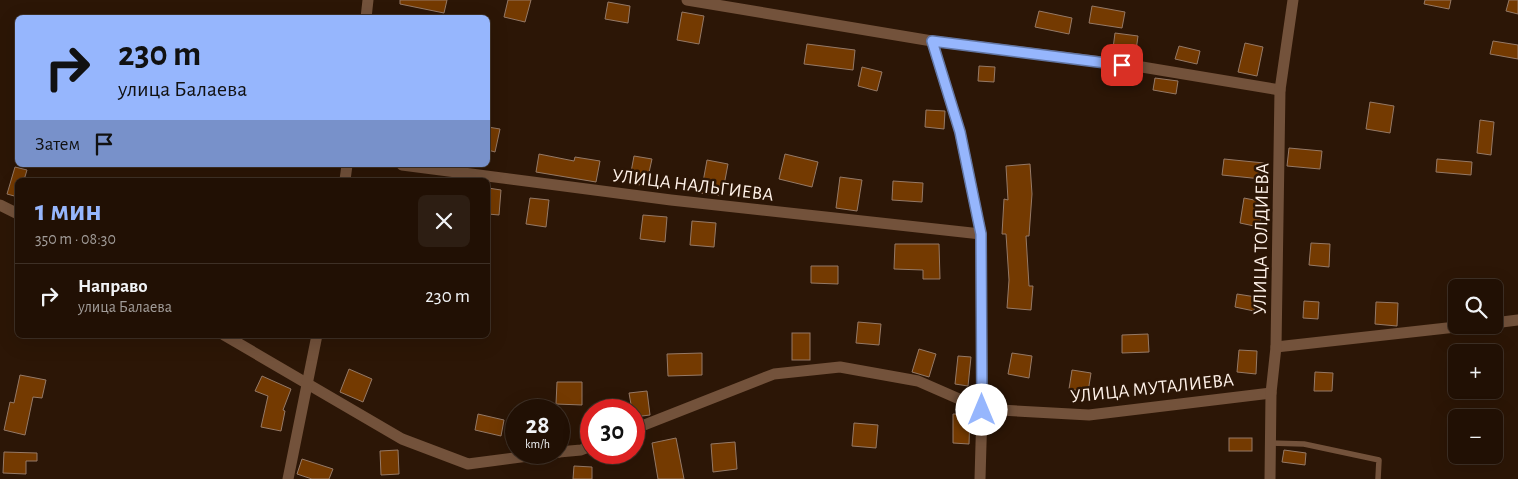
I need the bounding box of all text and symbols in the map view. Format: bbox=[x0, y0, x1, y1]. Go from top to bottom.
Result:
icon: right bbox=[35, 35, 100, 100]
text: 230 m bbox=[118, 37, 201, 72]
pin bbox=[1101, 44, 1143, 86]
icon: arrive bbox=[1108, 51, 1136, 79]
text: улица Балаева bbox=[118, 78, 247, 100]
icon: arrive bbox=[90, 130, 118, 158]
text: Затем bbox=[35, 135, 80, 154]
street label: УЛИЦА ТОЛДИЕВА bbox=[1251, 163, 1272, 315]
street label: УЛИЦА НАЛЬГИЕВА bbox=[611, 166, 775, 205]
button: close bbox=[418, 195, 470, 247]
text: 1 мин bbox=[35, 196, 102, 226]
text: 350 m · 08:30 bbox=[35, 231, 116, 247]
text: Направо bbox=[78, 277, 148, 296]
map controls bbox=[1448, 279, 1503, 464]
button: search bbox=[1448, 279, 1503, 334]
icon: right bbox=[35, 282, 63, 310]
text: 230 m bbox=[425, 287, 470, 306]
text: улица Балаева bbox=[78, 299, 172, 315]
button: + bbox=[1448, 344, 1503, 399]
street label: УЛИЦА МУТАЛИЕВА bbox=[1069, 370, 1235, 407]
position arrow bbox=[955, 383, 1007, 435]
speed limit sign: 30 bbox=[580, 399, 645, 464]
button: − bbox=[1448, 409, 1503, 464]
text: 28 bbox=[525, 413, 550, 438]
text: km/h bbox=[525, 438, 550, 450]

